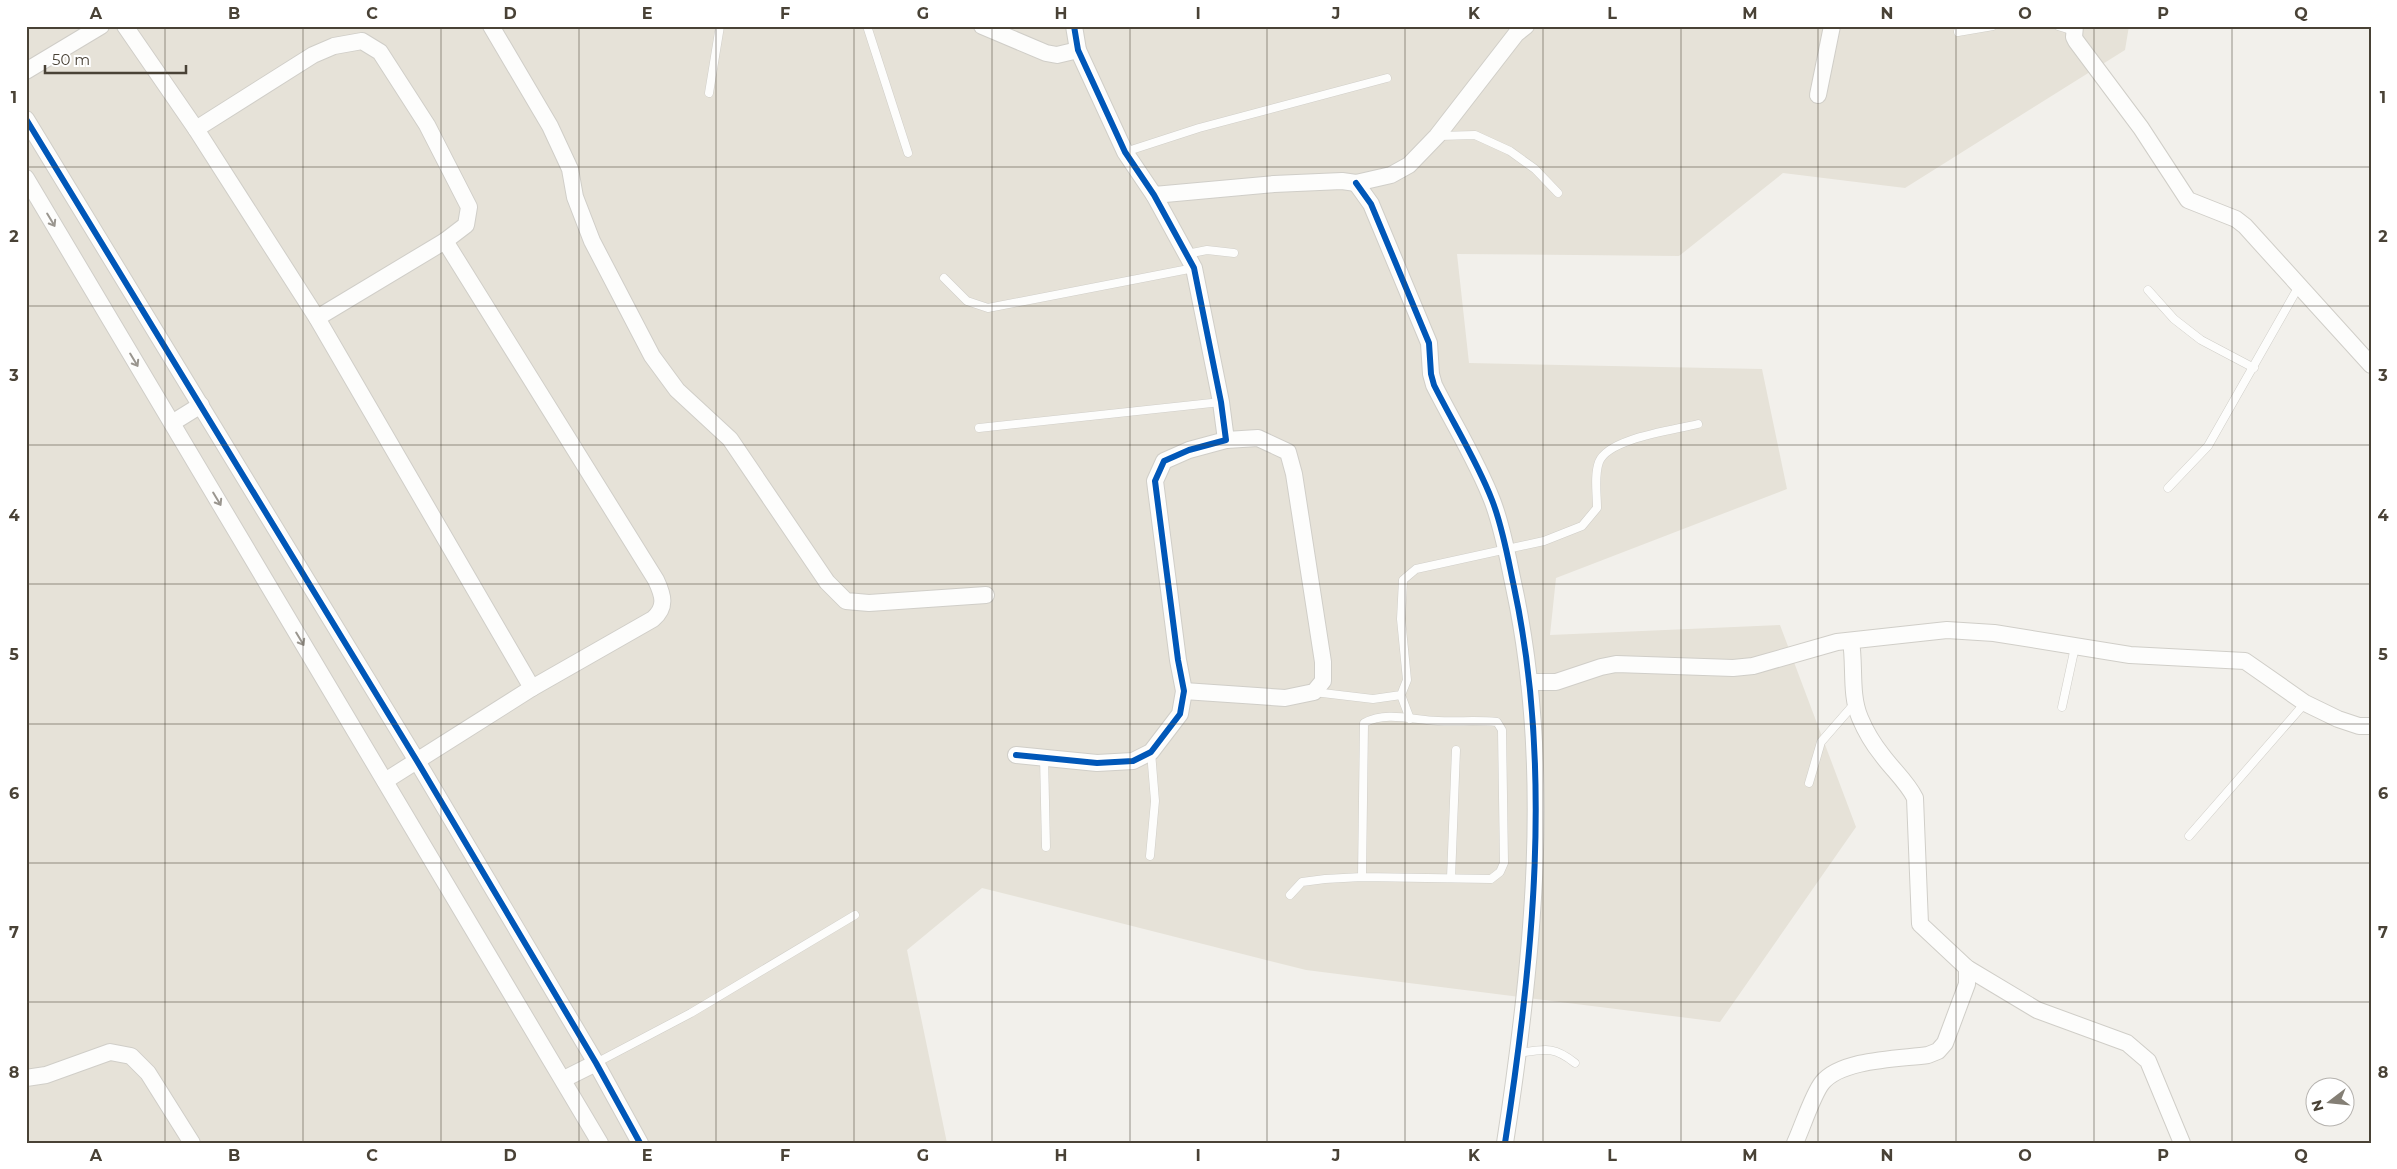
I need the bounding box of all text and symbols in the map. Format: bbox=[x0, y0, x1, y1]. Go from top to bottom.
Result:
text: A bbox=[89, 4, 103, 23]
text: B bbox=[228, 4, 240, 23]
text: C bbox=[366, 4, 378, 23]
text: D bbox=[503, 4, 517, 23]
text: E bbox=[642, 4, 652, 23]
text: F bbox=[780, 4, 790, 23]
text: G bbox=[917, 4, 929, 23]
text: H bbox=[1055, 4, 1067, 23]
text: I bbox=[1195, 4, 1201, 23]
text: J bbox=[1331, 4, 1340, 23]
text: K bbox=[1468, 4, 1481, 23]
text: L bbox=[1607, 4, 1617, 23]
text: M bbox=[1742, 4, 1758, 23]
text: N bbox=[1881, 4, 1893, 23]
text: O bbox=[2018, 4, 2032, 23]
text: P bbox=[2157, 4, 2169, 23]
text: Q bbox=[2294, 4, 2308, 23]
scale bar bbox=[45, 42, 186, 74]
text: 50 m bbox=[52, 50, 90, 69]
text: 1 bbox=[11, 88, 17, 107]
text: 1 bbox=[2380, 88, 2386, 107]
one-way arrow bbox=[47, 213, 57, 227]
text: 2 bbox=[9, 227, 19, 246]
text: 2 bbox=[2378, 227, 2388, 246]
one-way arrow bbox=[130, 352, 140, 366]
text: 3 bbox=[8, 366, 19, 385]
text: 3 bbox=[2377, 366, 2388, 385]
one-way arrow bbox=[213, 492, 223, 506]
text: 4 bbox=[8, 506, 20, 525]
text: 4 bbox=[2377, 506, 2389, 525]
one-way arrow bbox=[296, 632, 306, 646]
text: 5 bbox=[9, 645, 19, 664]
text: 5 bbox=[2378, 645, 2388, 664]
text: 6 bbox=[9, 784, 19, 803]
text: 6 bbox=[2378, 784, 2388, 803]
text: 7 bbox=[9, 923, 19, 942]
text: 7 bbox=[2378, 923, 2388, 942]
text: 8 bbox=[9, 1063, 19, 1082]
text: 8 bbox=[2378, 1063, 2388, 1082]
north arrow bbox=[2304, 1076, 2354, 1126]
text: N bbox=[2307, 1098, 2328, 1114]
text: A bbox=[89, 1146, 103, 1165]
text: B bbox=[228, 1146, 240, 1165]
text: C bbox=[366, 1146, 378, 1165]
text: D bbox=[503, 1146, 517, 1165]
text: E bbox=[642, 1146, 652, 1165]
text: F bbox=[780, 1146, 790, 1165]
text: G bbox=[917, 1146, 929, 1165]
text: H bbox=[1055, 1146, 1067, 1165]
text: I bbox=[1195, 1146, 1201, 1165]
text: J bbox=[1331, 1146, 1340, 1165]
text: K bbox=[1468, 1146, 1481, 1165]
text: L bbox=[1607, 1146, 1617, 1165]
text: M bbox=[1742, 1146, 1758, 1165]
text: N bbox=[1881, 1146, 1893, 1165]
text: O bbox=[2018, 1146, 2032, 1165]
text: P bbox=[2157, 1146, 2169, 1165]
text: Q bbox=[2294, 1146, 2308, 1165]

